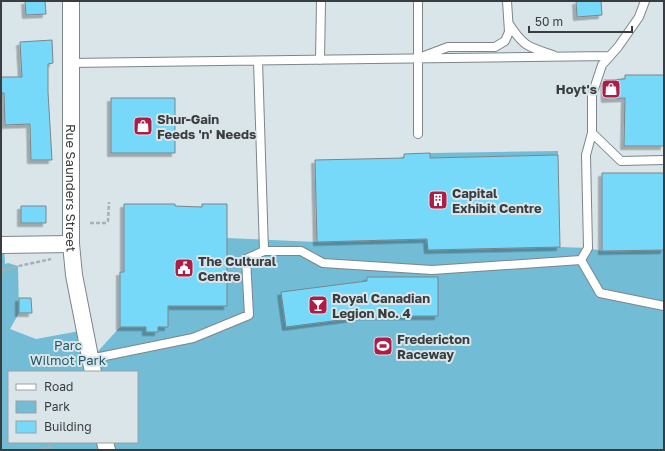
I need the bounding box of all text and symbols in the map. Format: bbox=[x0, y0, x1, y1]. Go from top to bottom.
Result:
scale bar bbox=[529, 8, 632, 34]
text: 50 m bbox=[535, 14, 563, 29]
shop icon: Hoyt's bbox=[600, 78, 622, 100]
place label: Hoyt's bbox=[556, 81, 597, 97]
place label: Shur-Gain Feeds 'n' Needs bbox=[157, 111, 256, 142]
shop icon: Shur-Gain Feeds 'n' Needs bbox=[132, 115, 154, 137]
street label: Rue Saunders Street bbox=[63, 124, 80, 253]
place label: Capital Exhibit Centre bbox=[452, 185, 542, 216]
building icon: Capital Exhibit Centre bbox=[427, 189, 449, 211]
place label: The Cultural Centre bbox=[198, 253, 277, 284]
public building icon: The Cultural Centre bbox=[173, 257, 195, 279]
place label: Royal Canadian Legion No. 4 bbox=[332, 290, 430, 321]
bar icon: Royal Canadian Legion No. 4 bbox=[307, 294, 329, 316]
place label: Fredericton Raceway bbox=[397, 331, 470, 362]
sports icon: Fredericton Raceway bbox=[372, 335, 394, 357]
park label: Parc Wilmot Park bbox=[30, 337, 107, 368]
legend bbox=[8, 371, 138, 443]
text: Road bbox=[44, 379, 73, 394]
text: Park bbox=[44, 399, 70, 414]
text: Building bbox=[44, 419, 92, 434]

